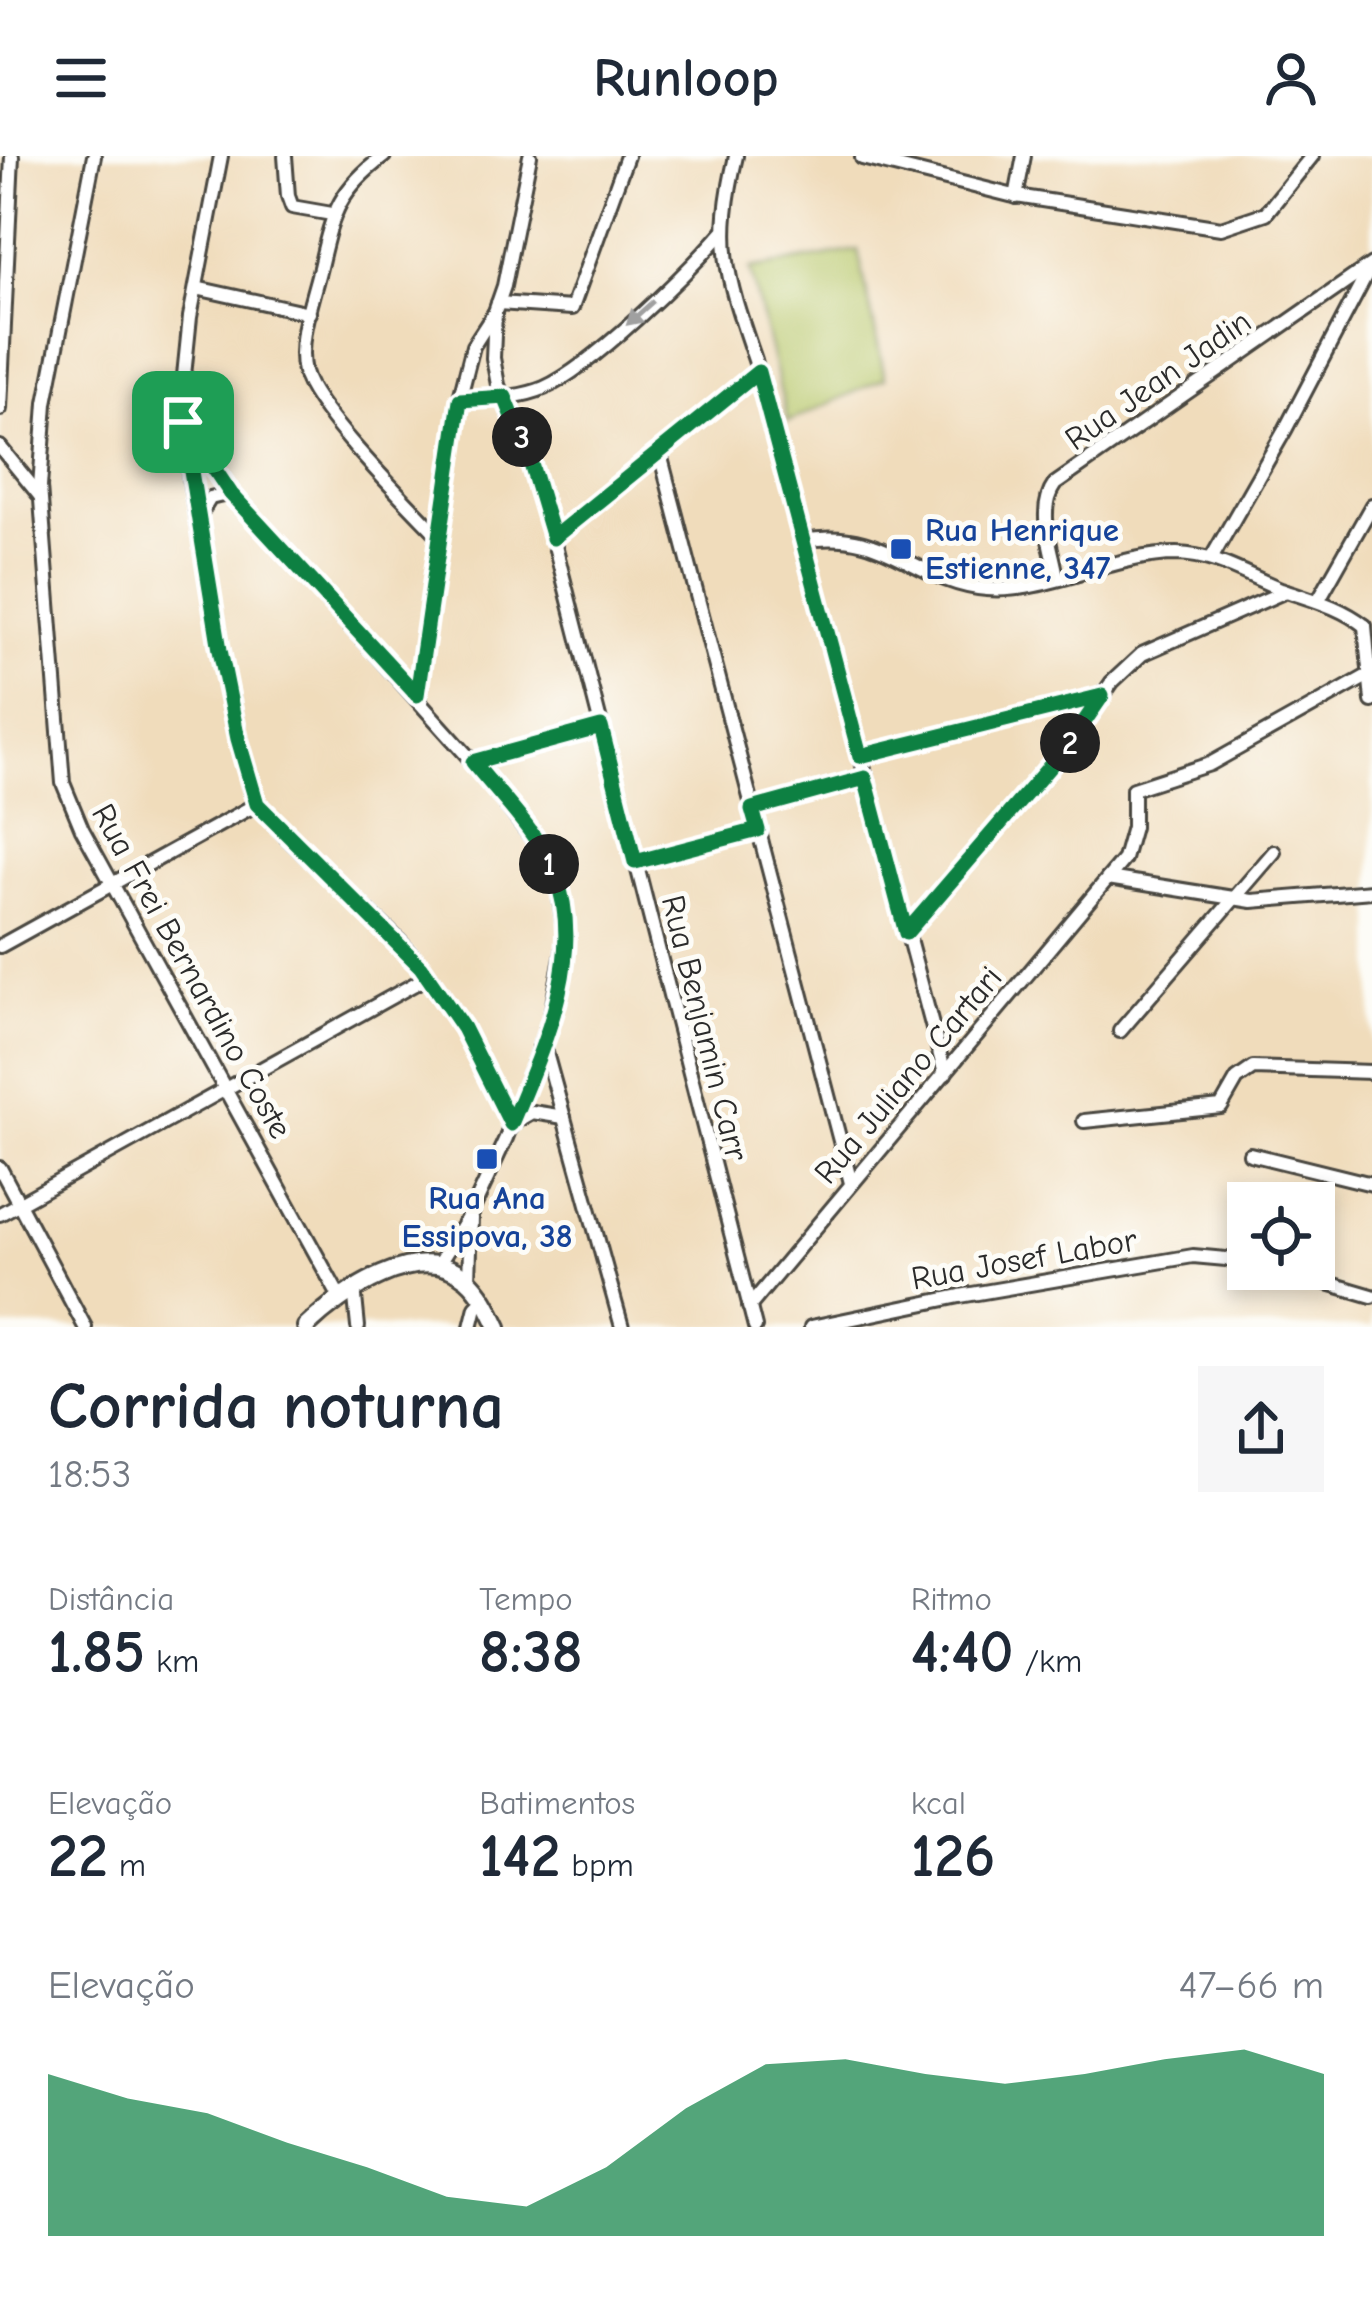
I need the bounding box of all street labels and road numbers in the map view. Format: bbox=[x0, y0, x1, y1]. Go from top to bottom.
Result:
street label: Rua Jean Jadin bbox=[1058, 302, 1258, 458]
street label: Rua Frei Bernardino Coste bbox=[84, 797, 300, 1145]
street label: Rua Benjamin Carr bbox=[654, 891, 756, 1165]
street label: Rua Juliano Cartari bbox=[806, 959, 1010, 1191]
street label: Rua Josef Labor bbox=[908, 1220, 1140, 1298]

